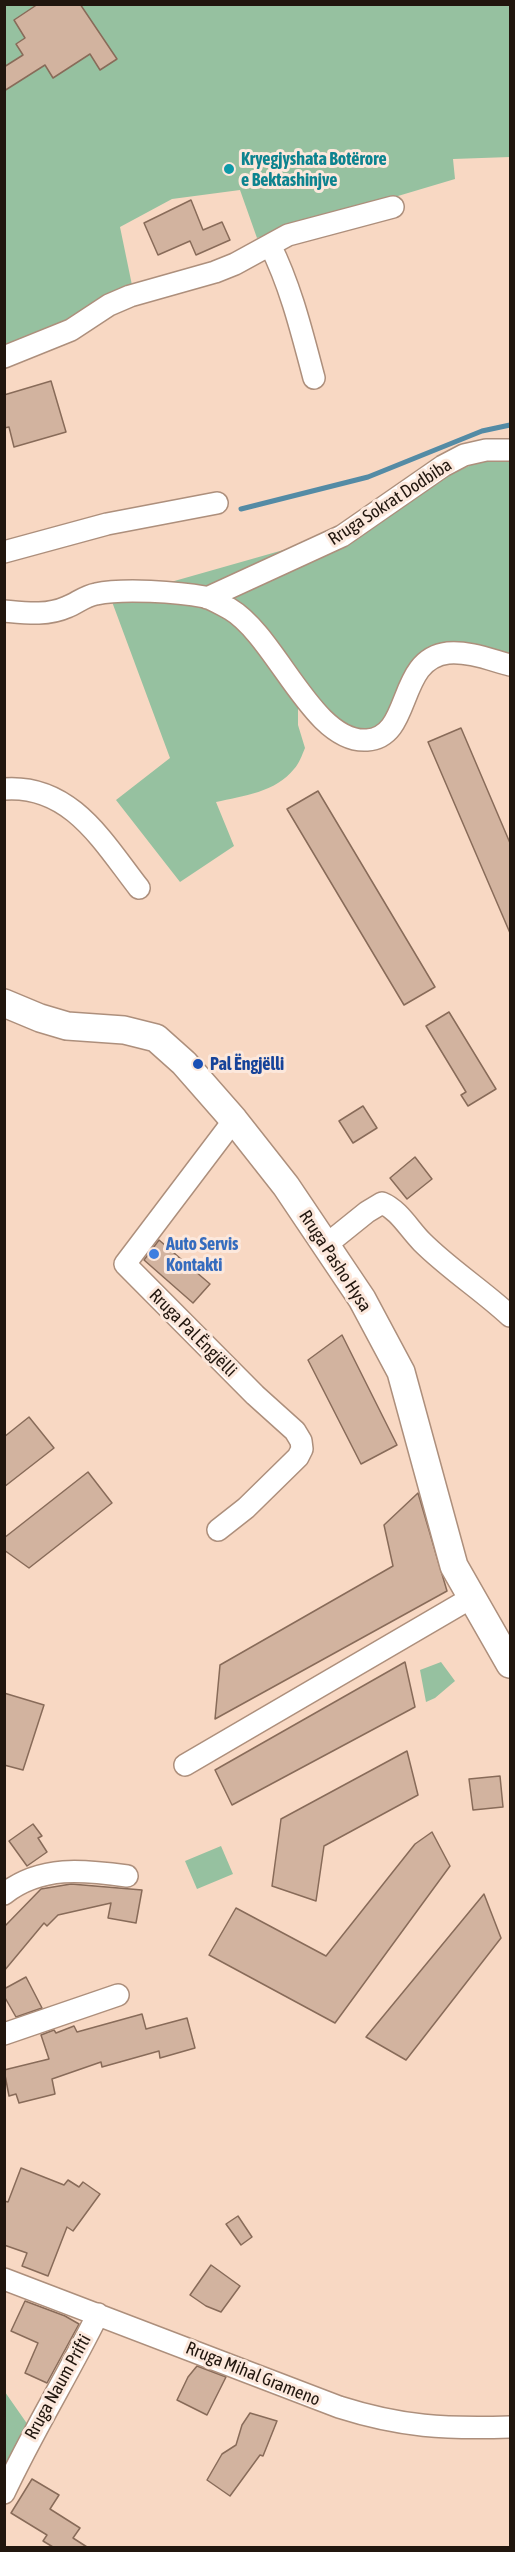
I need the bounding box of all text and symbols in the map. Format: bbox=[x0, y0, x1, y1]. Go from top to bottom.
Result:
place label: Kryegjyshata Botërore e Bektashinjve bbox=[241, 148, 387, 190]
marker: Kryegjyshata Botërore e Bektashinjve bbox=[222, 162, 236, 176]
street label: Rruga Sokrat Dodbiba bbox=[324, 454, 456, 550]
place label: Pal Ëngjëlli bbox=[210, 1053, 284, 1075]
marker: Pal Ëngjëlli bbox=[191, 1057, 205, 1071]
street label: Rruga Pasho Hysa bbox=[294, 1206, 376, 1316]
place label: Auto Servis Kontakti bbox=[166, 1233, 238, 1276]
marker: Auto Servis Kontakti bbox=[147, 1247, 161, 1261]
street label: Rruga Pal Ëngjëlli bbox=[145, 1285, 241, 1381]
street label: Rruga Naum Prifti bbox=[20, 2331, 96, 2443]
street label: Rruga Mihal Grameno bbox=[183, 2337, 323, 2411]

